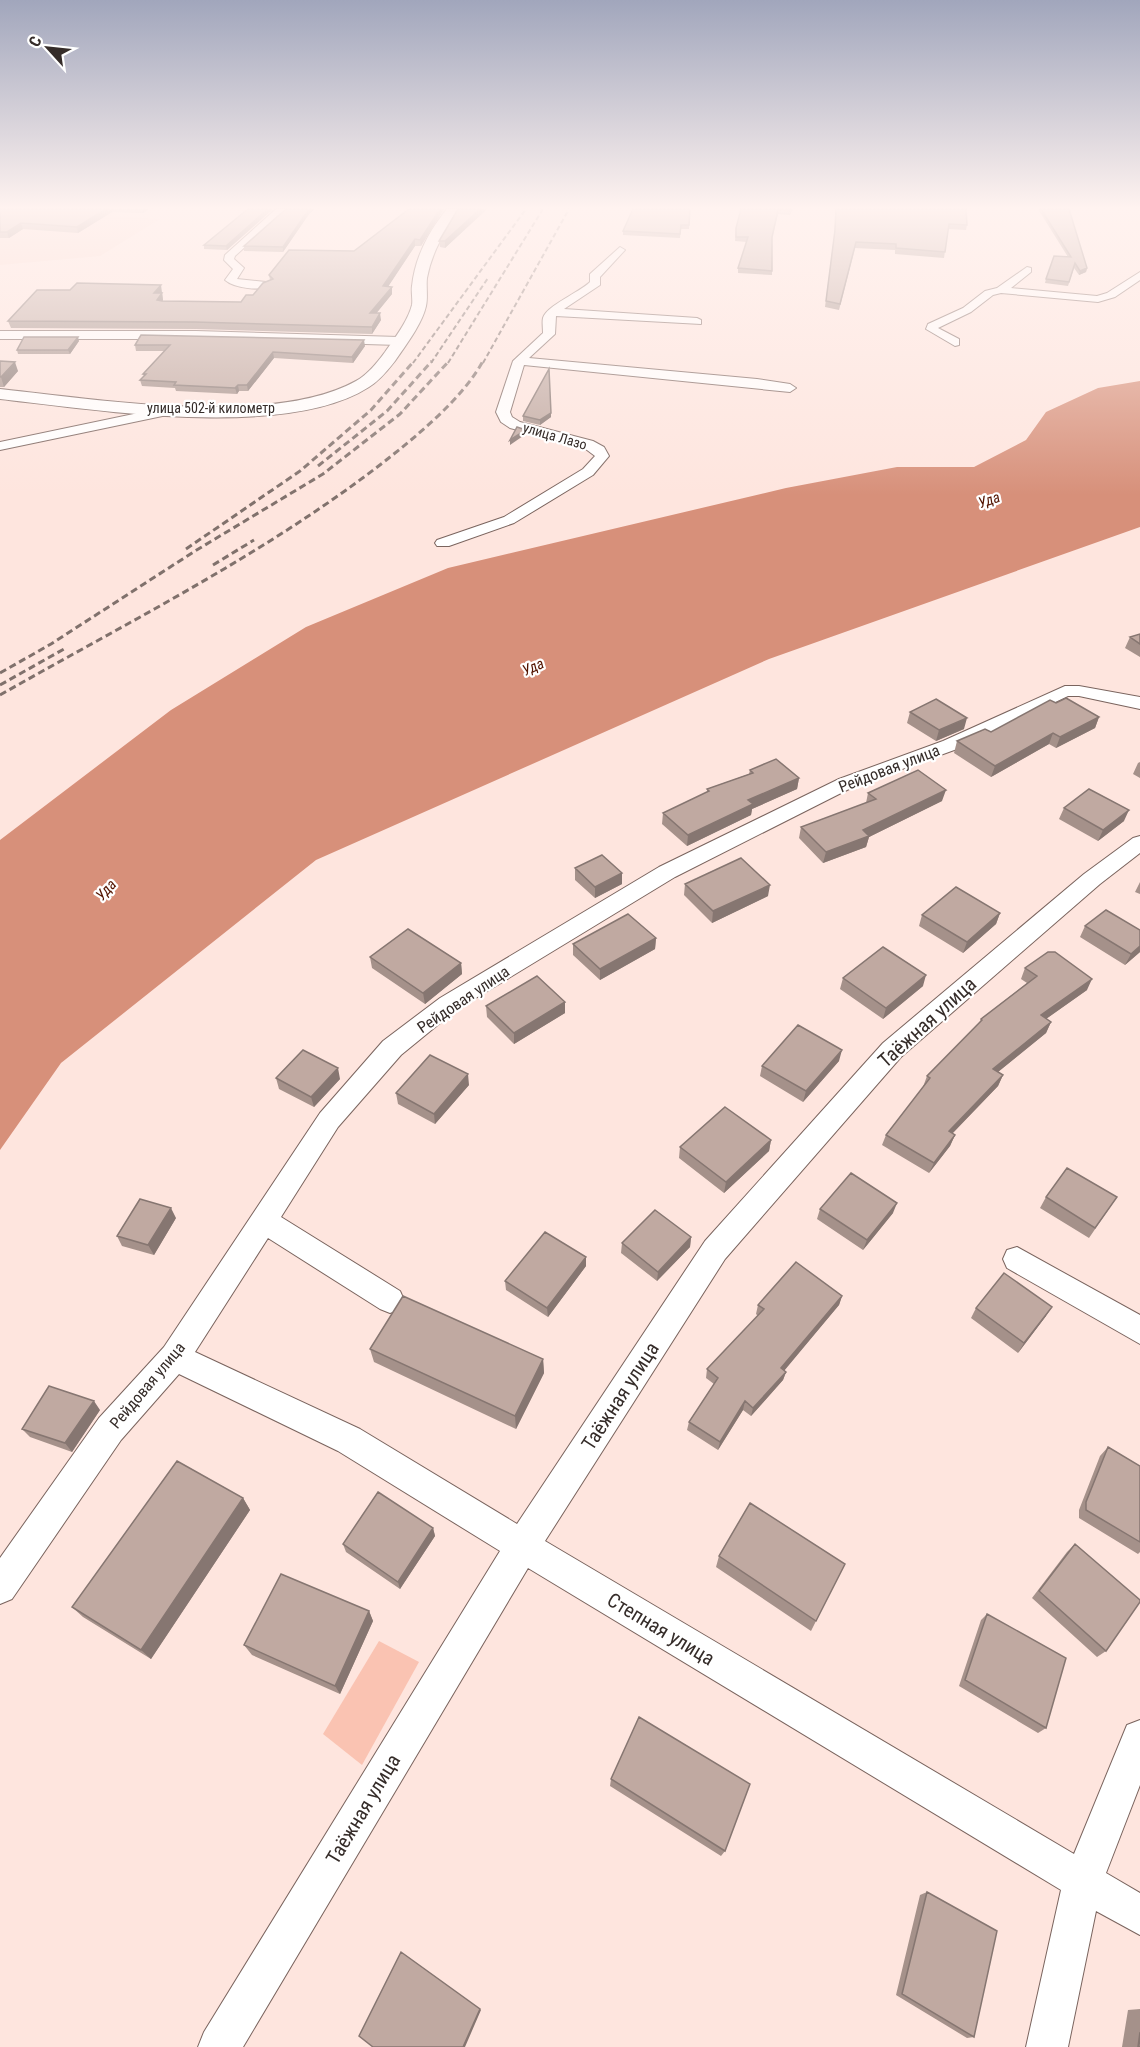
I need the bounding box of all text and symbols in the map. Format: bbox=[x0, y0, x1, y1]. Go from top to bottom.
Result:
north arrow bbox=[18, 18, 78, 78]
text: С bbox=[25, 33, 46, 50]
street label: улица 502-й километр bbox=[147, 400, 275, 416]
street label: улица Лазо bbox=[521, 419, 589, 453]
water label: Уда bbox=[976, 488, 1002, 512]
water label: Уда bbox=[519, 654, 547, 680]
street label: Рейдовая улица bbox=[836, 740, 942, 796]
water label: Уда bbox=[92, 876, 120, 904]
street label: Рейдовая улица bbox=[414, 962, 513, 1037]
street label: Таёжная улица bbox=[873, 972, 981, 1072]
street label: Рейдовая улица bbox=[106, 1338, 189, 1432]
street label: Таёжная улица bbox=[576, 1338, 664, 1454]
street label: Степная улица bbox=[603, 1588, 719, 1670]
street label: Таёжная улица bbox=[321, 1750, 405, 1868]

